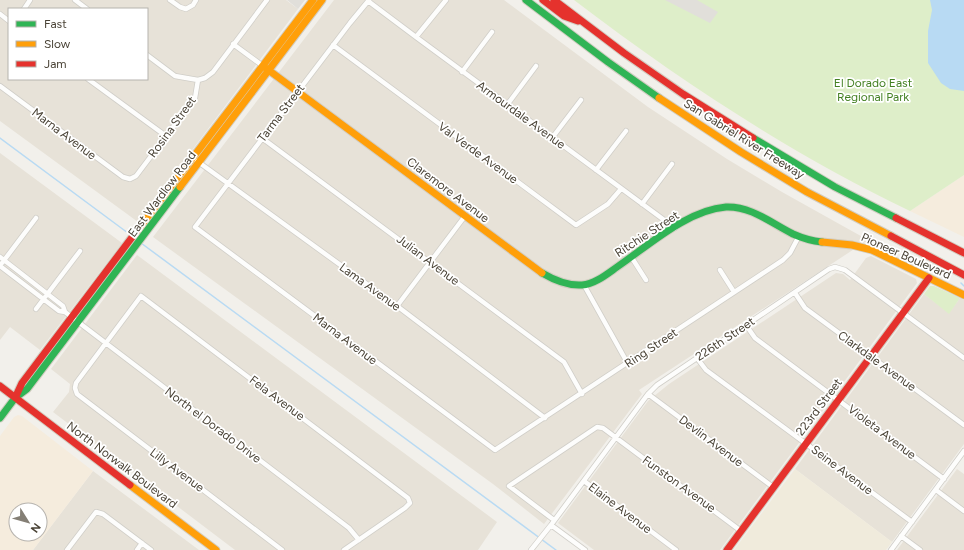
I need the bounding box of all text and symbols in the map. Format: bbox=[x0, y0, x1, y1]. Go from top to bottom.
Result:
legend bbox=[8, 8, 148, 80]
text: Fast bbox=[44, 17, 67, 31]
text: Slow bbox=[44, 37, 71, 51]
text: Jam bbox=[44, 57, 67, 71]
park label: El Dorado East Regional Park bbox=[834, 76, 913, 104]
street label: Armourdale Avenue bbox=[474, 78, 568, 152]
street label: Tarma Street bbox=[255, 81, 308, 145]
street label: Rosina Street bbox=[145, 93, 199, 160]
street label: San Gabriel River Freeway bbox=[681, 96, 807, 182]
street label: Marna Avenue bbox=[29, 105, 99, 163]
street label: Val Verde Avenue bbox=[435, 119, 521, 187]
street label: East Wardlow Road bbox=[125, 148, 199, 240]
street label: Claremore Avenue bbox=[404, 155, 492, 226]
street label: Ritchie Street bbox=[612, 208, 682, 260]
street label: Pioneer Boulevard bbox=[859, 230, 953, 282]
street label: Julian Avenue bbox=[394, 232, 462, 288]
street label: Lama Avenue bbox=[337, 260, 404, 314]
street label: Marna Avenue bbox=[310, 310, 380, 368]
street label: 226th Street bbox=[693, 314, 757, 364]
street label: Ring Street bbox=[622, 325, 680, 371]
street label: Clarkdale Avenue bbox=[835, 328, 919, 394]
street label: Fela Avenue bbox=[247, 373, 308, 424]
street label: 223rd Street bbox=[793, 375, 845, 438]
street label: North el Dorado Drive bbox=[162, 384, 264, 466]
street label: Violeta Avenue bbox=[845, 402, 919, 462]
street label: Devlin Avenue bbox=[676, 412, 746, 470]
street label: North Norwalk Boulevard bbox=[64, 419, 180, 511]
street label: Seine Avenue bbox=[808, 442, 876, 498]
street label: Lilly Avenue bbox=[147, 445, 207, 495]
street label: Funston Avenue bbox=[640, 453, 719, 516]
street label: Elaine Avenue bbox=[586, 480, 655, 537]
north arrow bbox=[8, 502, 48, 542]
text: N bbox=[28, 520, 43, 535]

